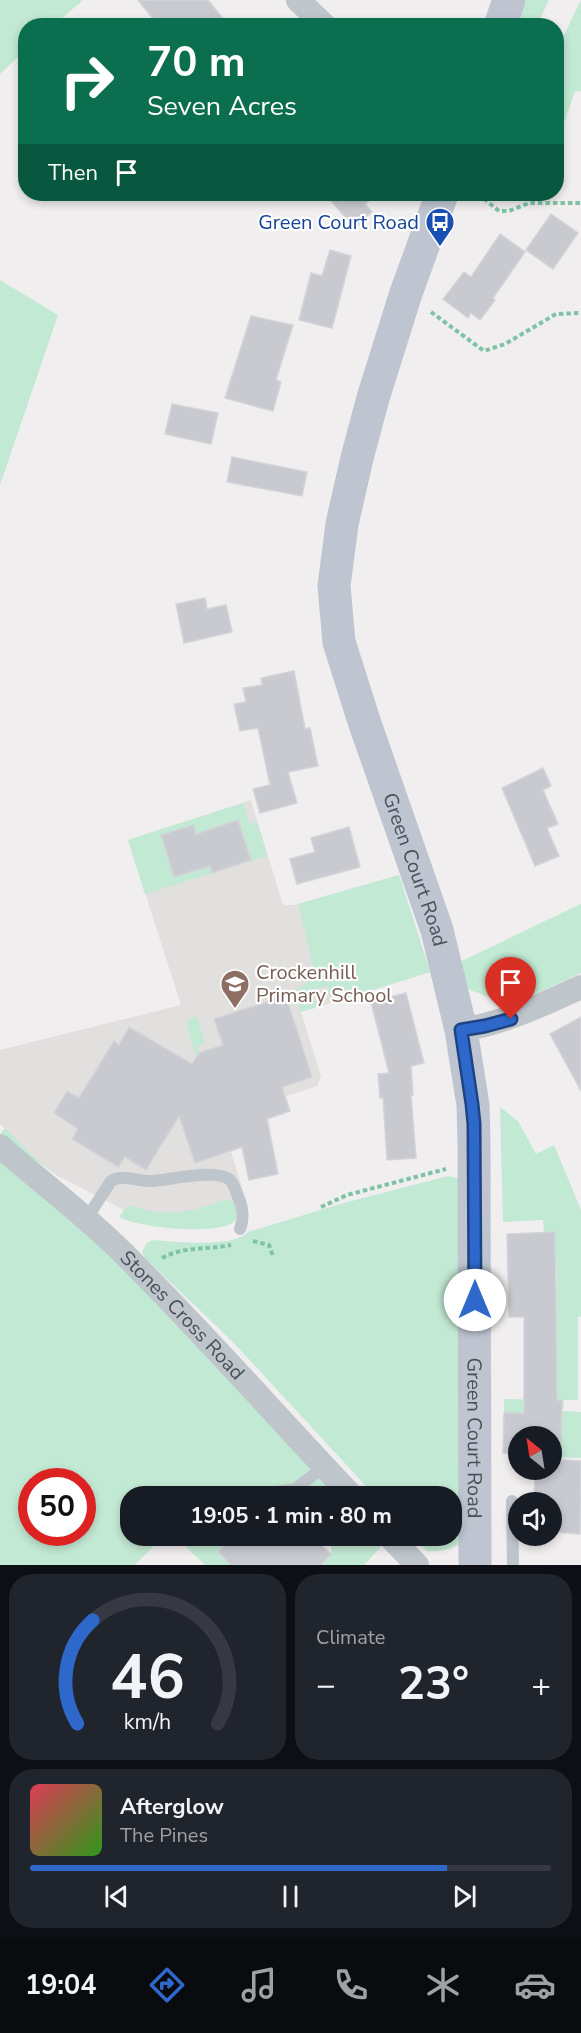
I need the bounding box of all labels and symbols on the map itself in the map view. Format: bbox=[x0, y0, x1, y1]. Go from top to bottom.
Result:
bus stop icon: Green Court Road bbox=[424, 206, 456, 248]
place label: Green Court Road bbox=[258, 209, 419, 236]
street label: Green Court Road bbox=[376, 789, 453, 949]
pin bbox=[485, 957, 536, 1019]
place label: Crockenhill Primary School bbox=[256, 959, 392, 1009]
school or university icon: Crockenhill Primary School bbox=[219, 968, 251, 1010]
street label: Stones Cross Road bbox=[114, 1245, 251, 1386]
position arrow bbox=[443, 1268, 507, 1332]
street label: Green Court Road bbox=[461, 1358, 488, 1519]
north arrow bbox=[508, 1426, 562, 1480]
speed limit sign: 50 bbox=[18, 1468, 96, 1546]

